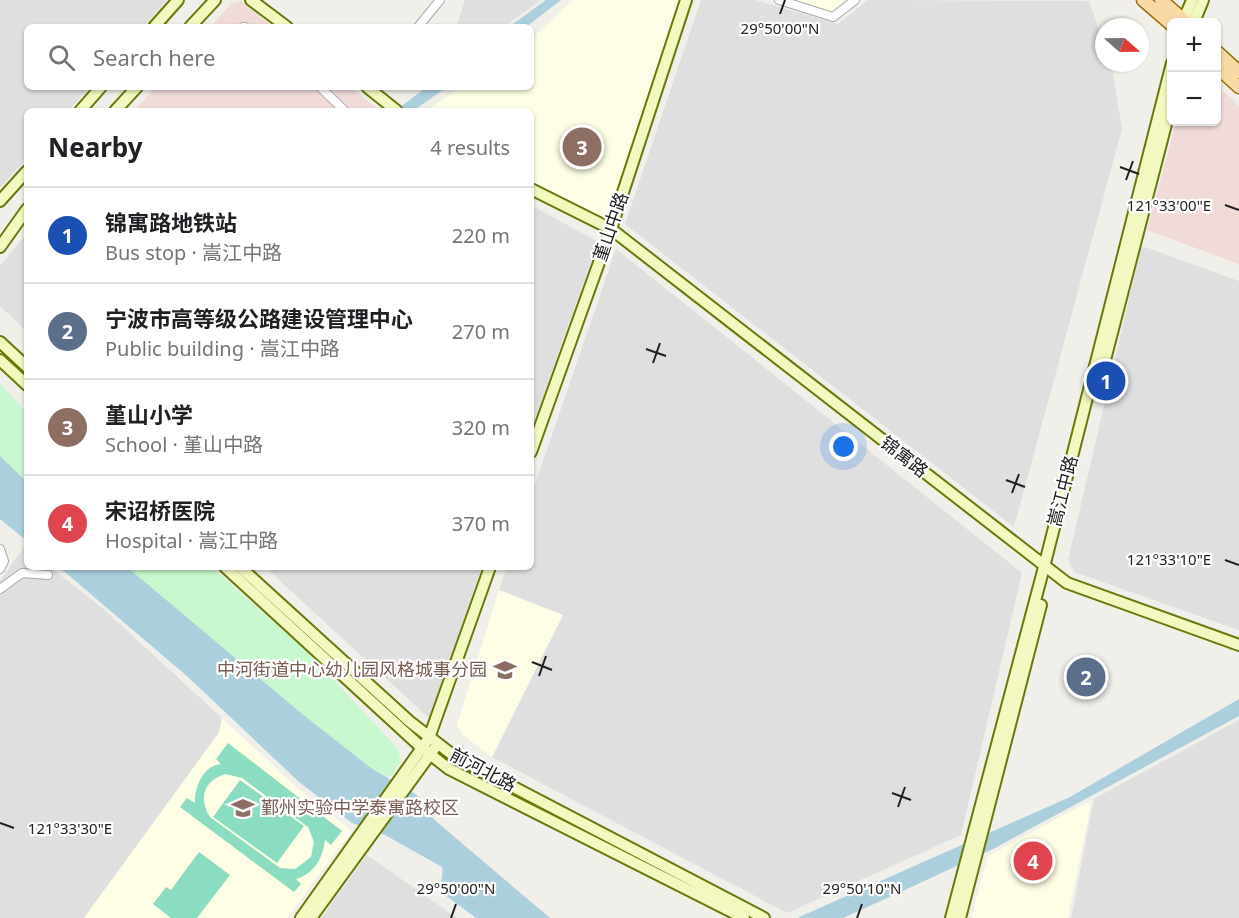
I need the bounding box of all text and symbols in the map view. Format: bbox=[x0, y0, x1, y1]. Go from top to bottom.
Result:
text: 29°50'00"N bbox=[741, 18, 819, 38]
north arrow bbox=[1095, 18, 1149, 72]
map controls bbox=[1167, 18, 1221, 126]
button: + bbox=[1167, 18, 1221, 72]
search box bbox=[24, 24, 534, 90]
icon: search bbox=[45, 41, 78, 74]
text: Search here bbox=[93, 42, 215, 72]
button: − bbox=[1167, 72, 1221, 126]
pin: 3 bbox=[562, 124, 602, 170]
text: Nearby bbox=[48, 129, 143, 165]
text: 4 results bbox=[430, 134, 510, 161]
street label: 堇山中路 bbox=[587, 189, 633, 265]
text: 121°33'00"E bbox=[1127, 195, 1211, 215]
text: 锦寓路地铁站 bbox=[105, 207, 237, 237]
text: 1 bbox=[62, 222, 73, 249]
text: 220 m bbox=[452, 222, 510, 249]
text: Bus stop · 嵩江中路 bbox=[105, 239, 282, 266]
text: 宁波市高等级公路建设管理中心 bbox=[105, 303, 413, 333]
text: 2 bbox=[62, 318, 73, 345]
text: 270 m bbox=[452, 318, 510, 345]
text: Public building · 嵩江中路 bbox=[105, 335, 340, 362]
pin: 1 bbox=[1086, 358, 1126, 404]
text: 堇山小学 bbox=[105, 399, 193, 429]
text: 3 bbox=[62, 414, 73, 441]
text: 320 m bbox=[452, 414, 510, 441]
street label: 锦寓路 bbox=[876, 430, 933, 482]
text: School · 堇山中路 bbox=[105, 431, 263, 458]
your location bbox=[829, 432, 858, 461]
street label: 嵩江中路 bbox=[1042, 453, 1082, 529]
text: 宋诏桥医院 bbox=[105, 495, 215, 525]
text: 4 bbox=[62, 510, 73, 537]
text: 370 m bbox=[452, 510, 510, 537]
text: Hospital · 嵩江中路 bbox=[105, 527, 278, 554]
text: 121°33'10"E bbox=[1127, 549, 1211, 569]
pin: 2 bbox=[1066, 654, 1106, 700]
place label: 中河街道中心幼儿园风格城事分园 bbox=[217, 657, 487, 681]
school or university icon: 中河街道中心幼儿园风格城事分园 bbox=[492, 657, 518, 683]
street label: 前河北路 bbox=[446, 742, 521, 797]
school or university icon: 鄞州实验中学泰寓路校区 bbox=[230, 795, 256, 821]
place label: 鄞州实验中学泰寓路校区 bbox=[261, 795, 459, 819]
text: 121°33'30"E bbox=[28, 818, 112, 838]
pin: 4 bbox=[1014, 838, 1052, 884]
text: 29°50'00"N bbox=[417, 878, 495, 898]
text: 29°50'10"N bbox=[823, 878, 901, 898]

